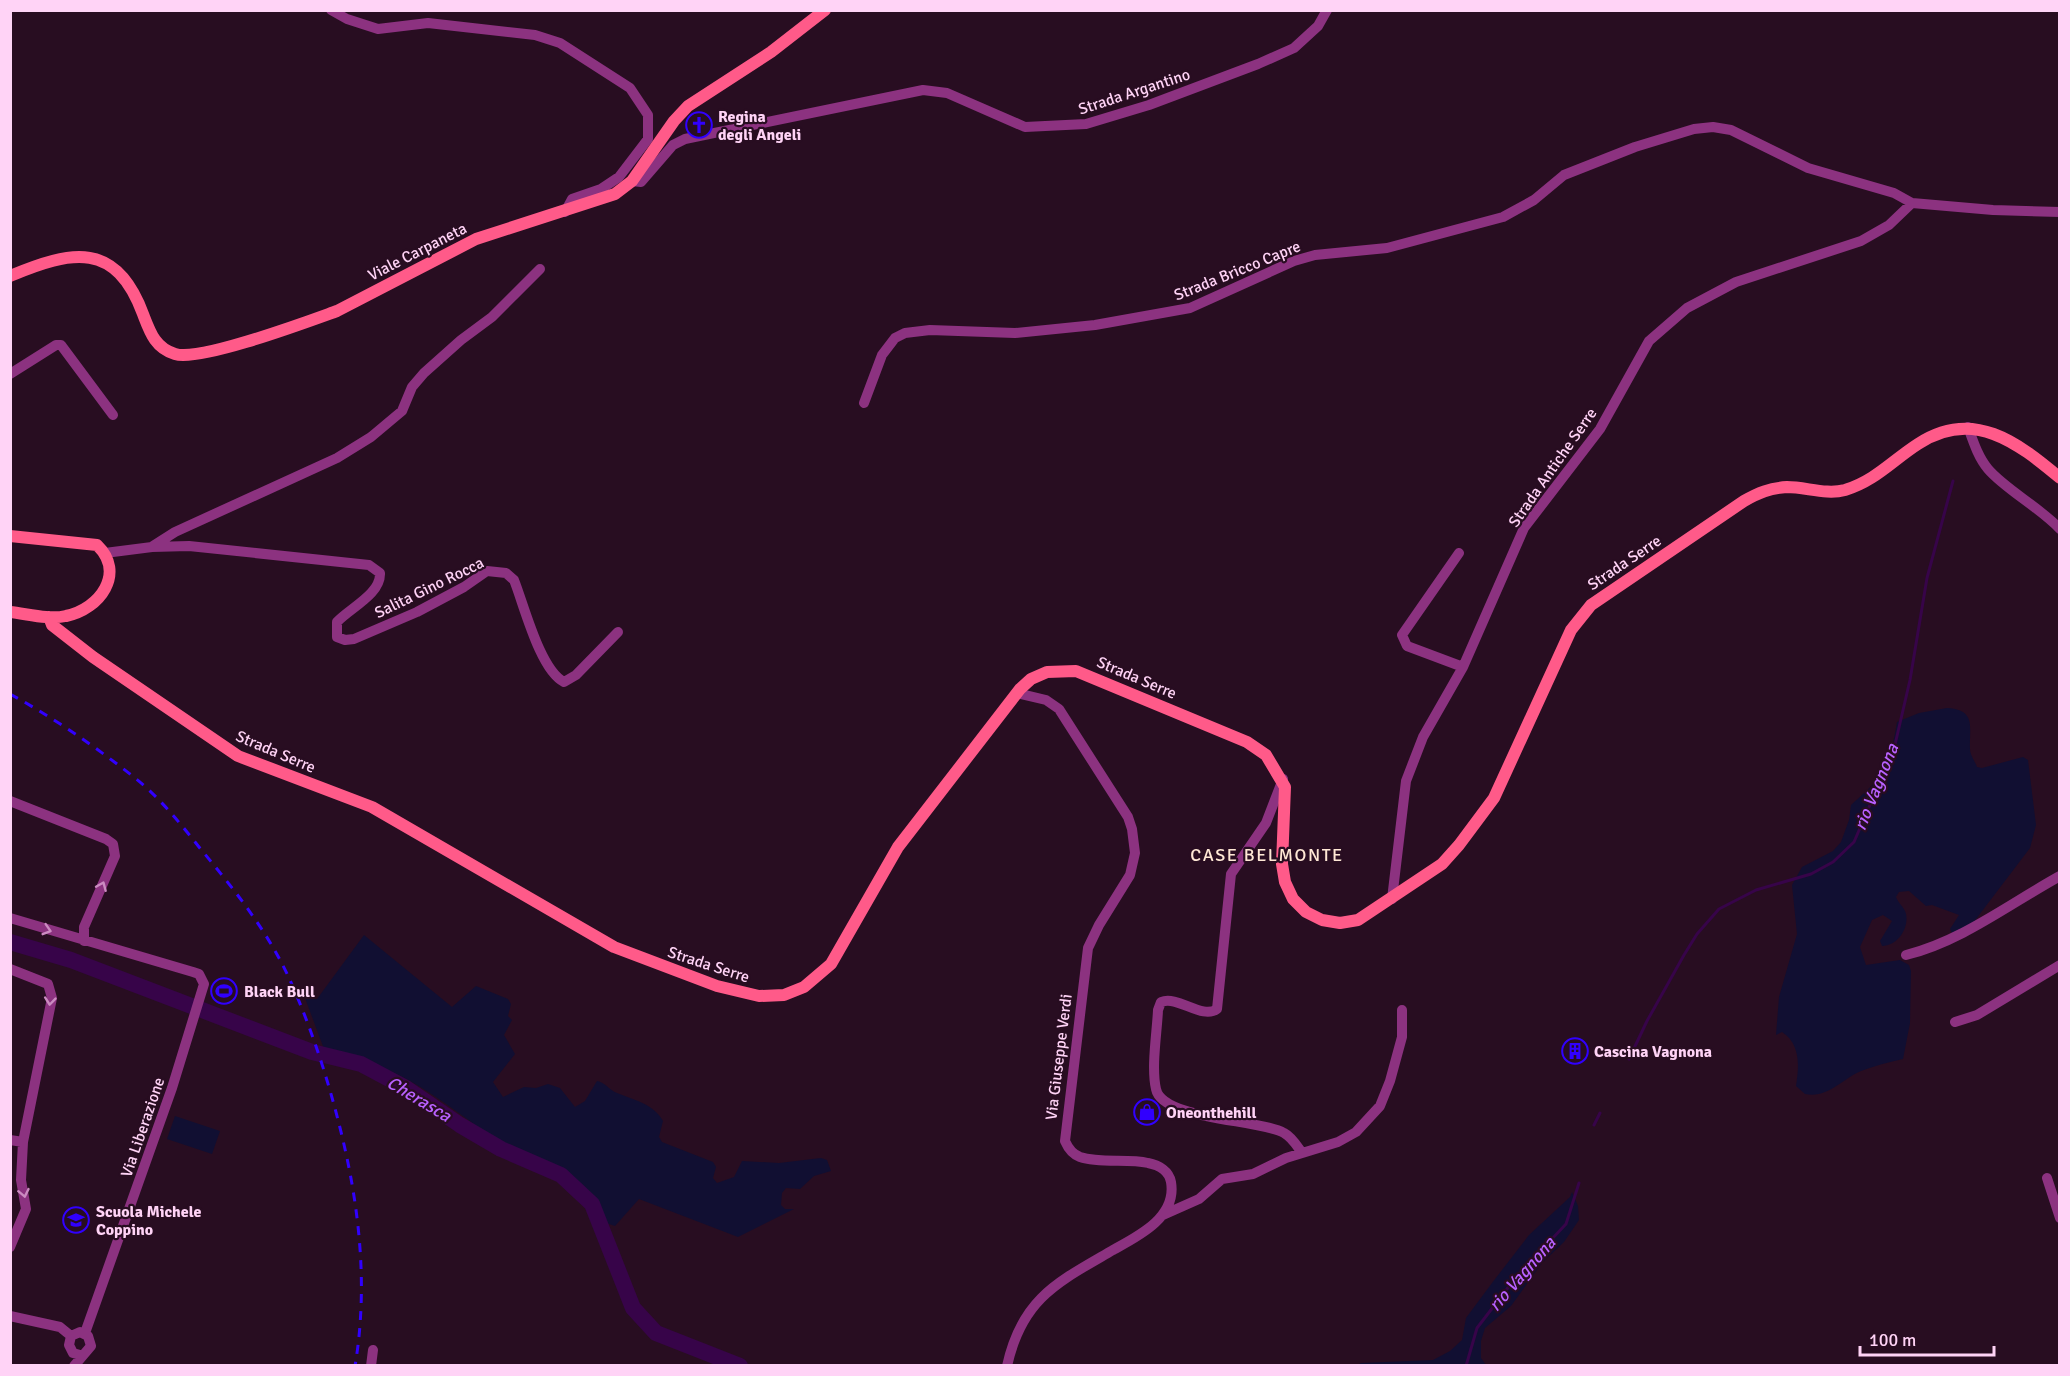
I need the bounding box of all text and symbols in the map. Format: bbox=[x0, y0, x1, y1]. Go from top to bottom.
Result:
street label: Strada Argantino bbox=[1076, 64, 1193, 119]
place label: Regina degli Angeli bbox=[718, 107, 801, 145]
church icon: Regina degli Angeli bbox=[684, 110, 714, 140]
street label: Viale Carpaneta bbox=[365, 218, 470, 285]
street label: Strada Bricco Capre bbox=[1171, 236, 1304, 305]
street label: Strada Antiche Serre bbox=[1504, 404, 1601, 531]
street label: Strada Serre bbox=[1584, 531, 1665, 595]
street label: Salita Gino Rocca bbox=[372, 553, 487, 623]
street label: Strada Serre bbox=[1094, 652, 1180, 704]
street label: Strada Serre bbox=[233, 726, 319, 778]
water label: rio Vagnona bbox=[1849, 740, 1904, 834]
district label: CASE BELMONTE bbox=[1190, 844, 1344, 866]
one-way arrow bbox=[95, 882, 107, 893]
one-way arrow bbox=[41, 922, 52, 935]
street label: Strada Serre bbox=[665, 942, 752, 988]
sports icon: Black Bull bbox=[209, 976, 239, 1006]
place label: Black Bull bbox=[244, 982, 315, 1002]
street label: Via Giuseppe Verdi bbox=[1041, 993, 1077, 1121]
one-way arrow bbox=[44, 997, 57, 1006]
building icon: Cascina Vagnona bbox=[1560, 1036, 1590, 1066]
place label: Cascina Vagnona bbox=[1594, 1042, 1712, 1062]
water label: Cherasca bbox=[383, 1071, 456, 1127]
street label: Via Liberazione bbox=[116, 1075, 169, 1180]
shop icon: Oneonthehill bbox=[1132, 1097, 1162, 1127]
place label: Oneonthehill bbox=[1166, 1103, 1256, 1123]
one-way arrow bbox=[17, 1188, 30, 1198]
place label: Scuola Michele Coppino bbox=[96, 1202, 202, 1240]
school or university icon: Scuola Michele Coppino bbox=[61, 1205, 91, 1235]
water label: rio Vagnona bbox=[1484, 1232, 1561, 1316]
scale bar bbox=[1860, 1319, 1994, 1357]
text: 100 m bbox=[1869, 1329, 1916, 1351]

